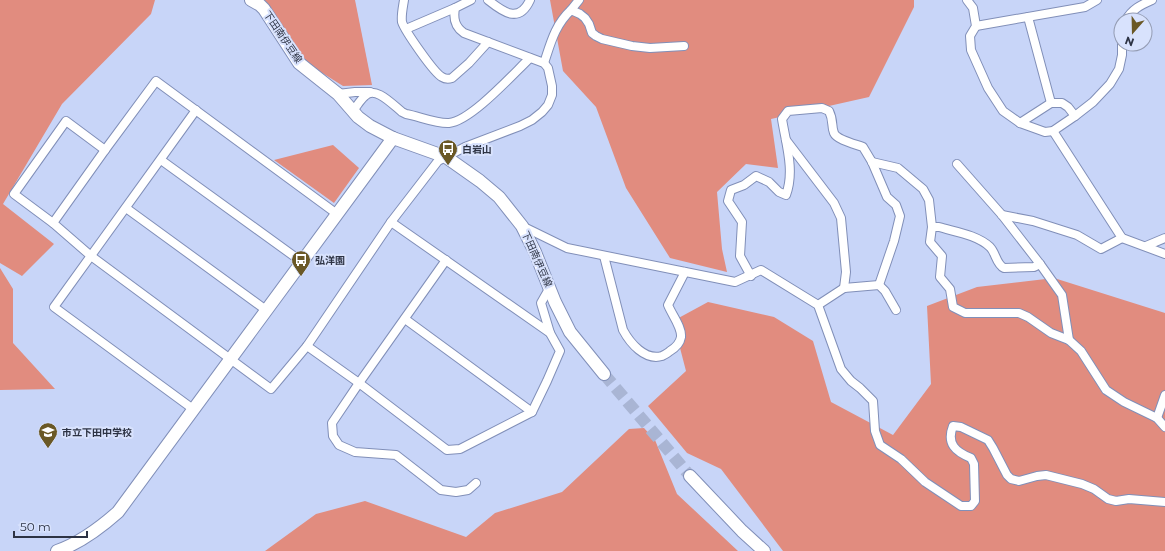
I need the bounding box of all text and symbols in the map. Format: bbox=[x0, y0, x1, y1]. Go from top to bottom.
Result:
street label: 下田南伊豆線 bbox=[261, 8, 305, 66]
north arrow bbox=[1113, 12, 1153, 52]
text: N bbox=[1123, 33, 1136, 49]
bus stop icon: 白岩山 bbox=[437, 138, 459, 166]
place label: 白岩山 bbox=[462, 143, 492, 156]
street label: 下田南伊豆線 bbox=[519, 229, 555, 289]
bus stop icon: 弘洋園 bbox=[290, 249, 312, 277]
place label: 弘洋園 bbox=[315, 254, 345, 267]
school or university icon: 市立下田中学校 bbox=[37, 421, 59, 449]
place label: 市立下田中学校 bbox=[62, 426, 132, 439]
scale bar bbox=[14, 513, 87, 539]
text: 50 m bbox=[20, 519, 51, 534]

